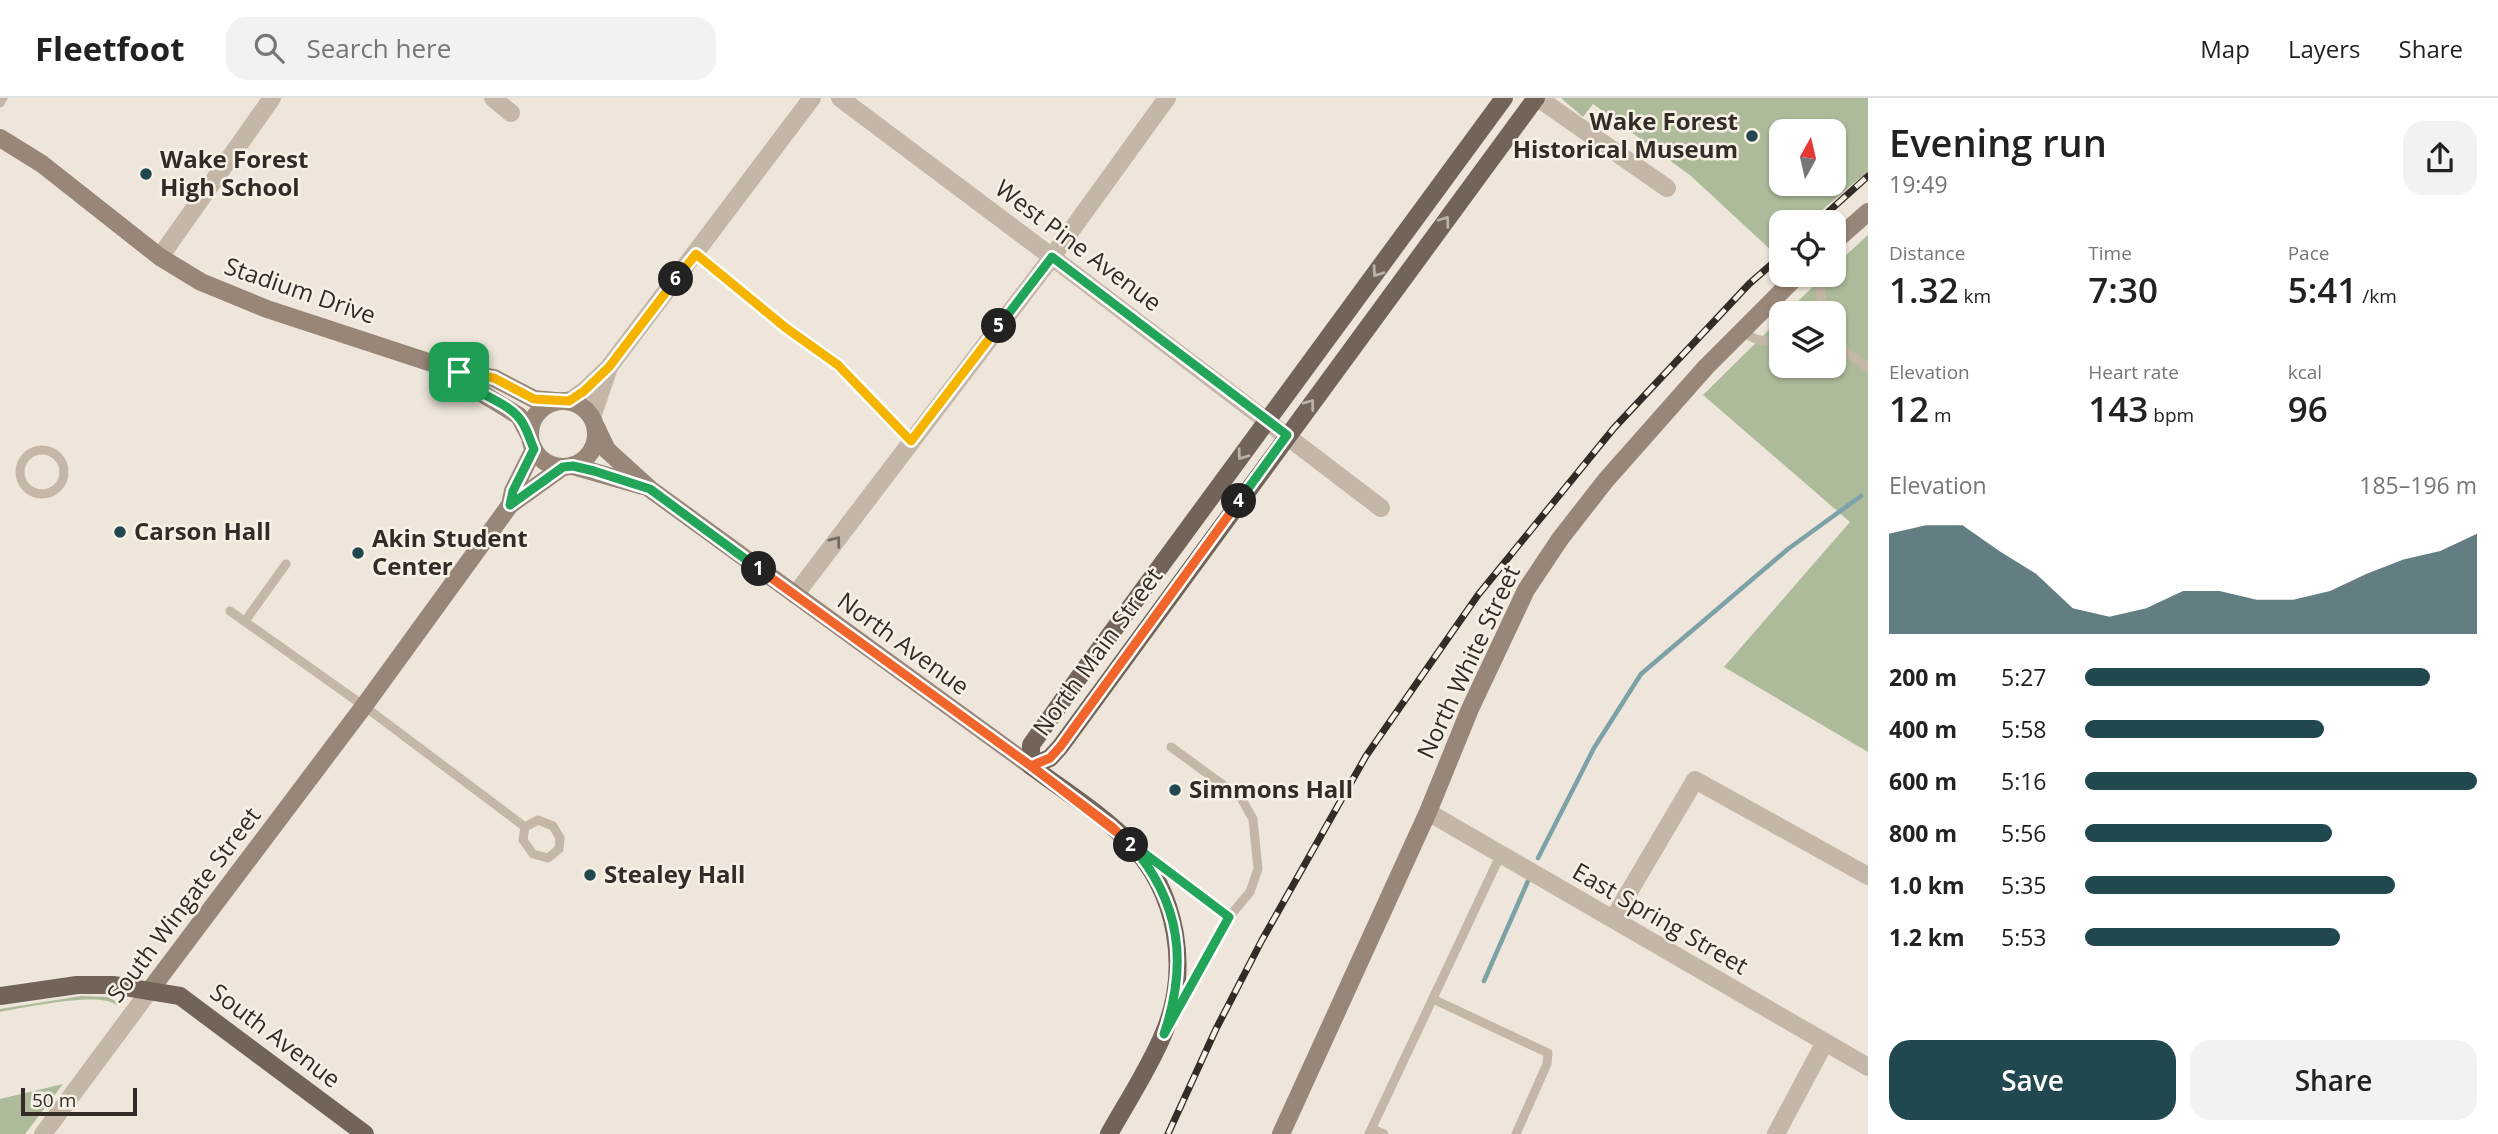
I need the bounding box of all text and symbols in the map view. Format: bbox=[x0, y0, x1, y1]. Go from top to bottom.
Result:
search box bbox=[226, 17, 716, 80]
text: Fleetfoot bbox=[35, 26, 184, 71]
icon: search bbox=[250, 29, 288, 67]
text: Search here bbox=[306, 30, 451, 66]
text: Map bbox=[2200, 32, 2250, 65]
text: Layers bbox=[2288, 32, 2361, 65]
text: Share bbox=[2399, 32, 2463, 65]
place label: Wake Forest Historical Museum bbox=[1513, 104, 1738, 165]
text: Evening run bbox=[1889, 116, 2107, 168]
north arrow bbox=[1769, 119, 1846, 196]
map controls bbox=[1769, 119, 1846, 378]
button: share bbox=[2403, 121, 2477, 195]
marker: Wake Forest Historical Museum bbox=[1744, 128, 1760, 144]
place label: Wake Forest High School bbox=[160, 142, 308, 203]
marker: Wake Forest High School bbox=[138, 166, 154, 182]
text: 19:49 bbox=[1889, 168, 1948, 200]
street label: West Pine Avenue bbox=[989, 171, 1169, 318]
button: locate bbox=[1769, 210, 1846, 287]
one-way arrow bbox=[1437, 216, 1450, 229]
text: Distance bbox=[1889, 240, 1965, 266]
text: Time bbox=[2088, 240, 2132, 266]
text: Pace bbox=[2288, 240, 2329, 266]
street label: Stadium Drive bbox=[221, 248, 380, 331]
pin: 6 bbox=[658, 262, 694, 296]
one-way arrow bbox=[1373, 264, 1385, 277]
text: 6 bbox=[670, 265, 681, 291]
text: 1.32 bbox=[1889, 266, 1959, 313]
text: 7:30 bbox=[2088, 266, 2158, 313]
text: 5:41 bbox=[2288, 266, 2357, 313]
text: km bbox=[1959, 283, 1991, 309]
text: /km bbox=[2357, 283, 2397, 309]
button: layers bbox=[1769, 301, 1846, 378]
pin: 5 bbox=[982, 308, 1016, 344]
text: 5 bbox=[993, 312, 1004, 338]
pin bbox=[429, 342, 489, 402]
icon: arrive bbox=[440, 353, 478, 391]
text: Elevation bbox=[1889, 359, 1970, 385]
text: Heart rate bbox=[2088, 359, 2179, 385]
text: kcal bbox=[2288, 359, 2322, 385]
text: 12 bbox=[1889, 385, 1929, 432]
text: 143 bbox=[2088, 385, 2148, 432]
text: 96 bbox=[2288, 385, 2328, 432]
one-way arrow bbox=[1302, 399, 1314, 412]
text: m bbox=[1929, 402, 1952, 428]
text: bpm bbox=[2148, 402, 2194, 428]
one-way arrow bbox=[1238, 447, 1251, 460]
text: Elevation bbox=[1889, 469, 1987, 501]
text: 185–196 m bbox=[2359, 469, 2477, 501]
pin: 4 bbox=[1222, 484, 1256, 518]
text: 4 bbox=[1233, 487, 1244, 513]
place label: Carson Hall bbox=[134, 514, 271, 547]
place label: Akin Student Center bbox=[372, 521, 528, 582]
marker: Carson Hall bbox=[112, 524, 128, 540]
one-way arrow bbox=[827, 536, 840, 549]
marker: Akin Student Center bbox=[350, 545, 366, 561]
pin: 1 bbox=[742, 552, 776, 587]
text: 1 bbox=[753, 555, 764, 581]
street label: North White Street bbox=[1408, 559, 1527, 764]
street label: North Main Street bbox=[1024, 560, 1169, 742]
street label: North Avenue bbox=[831, 584, 976, 702]
text: 200 m bbox=[1889, 661, 1957, 693]
text: 5:27 bbox=[2001, 661, 2047, 693]
text: 400 m bbox=[1889, 713, 1957, 745]
text: 5:58 bbox=[2001, 713, 2047, 745]
text: 600 m bbox=[1889, 765, 1957, 797]
text: 5:16 bbox=[2001, 765, 2047, 797]
place label: Simmons Hall bbox=[1189, 772, 1353, 805]
marker: Simmons Hall bbox=[1167, 782, 1183, 798]
street label: South Wingate Street bbox=[98, 800, 267, 1008]
text: 800 m bbox=[1889, 817, 1957, 849]
text: 5:56 bbox=[2001, 817, 2047, 849]
pin: 2 bbox=[1114, 828, 1148, 862]
text: 2 bbox=[1125, 831, 1136, 857]
street label: East Spring Street bbox=[1567, 854, 1755, 981]
place label: Stealey Hall bbox=[604, 857, 745, 890]
marker: Stealey Hall bbox=[582, 867, 598, 883]
text: 1.0 km bbox=[1889, 869, 1965, 901]
text: 5:35 bbox=[2001, 869, 2047, 901]
text: 1.2 km bbox=[1889, 921, 1965, 953]
text: 5:53 bbox=[2001, 921, 2047, 953]
street label: South Avenue bbox=[204, 975, 348, 1095]
button: Save bbox=[1889, 1040, 2176, 1120]
button: Share bbox=[2190, 1040, 2477, 1120]
scale bar bbox=[21, 1085, 136, 1117]
text: 50 m bbox=[32, 1087, 76, 1113]

